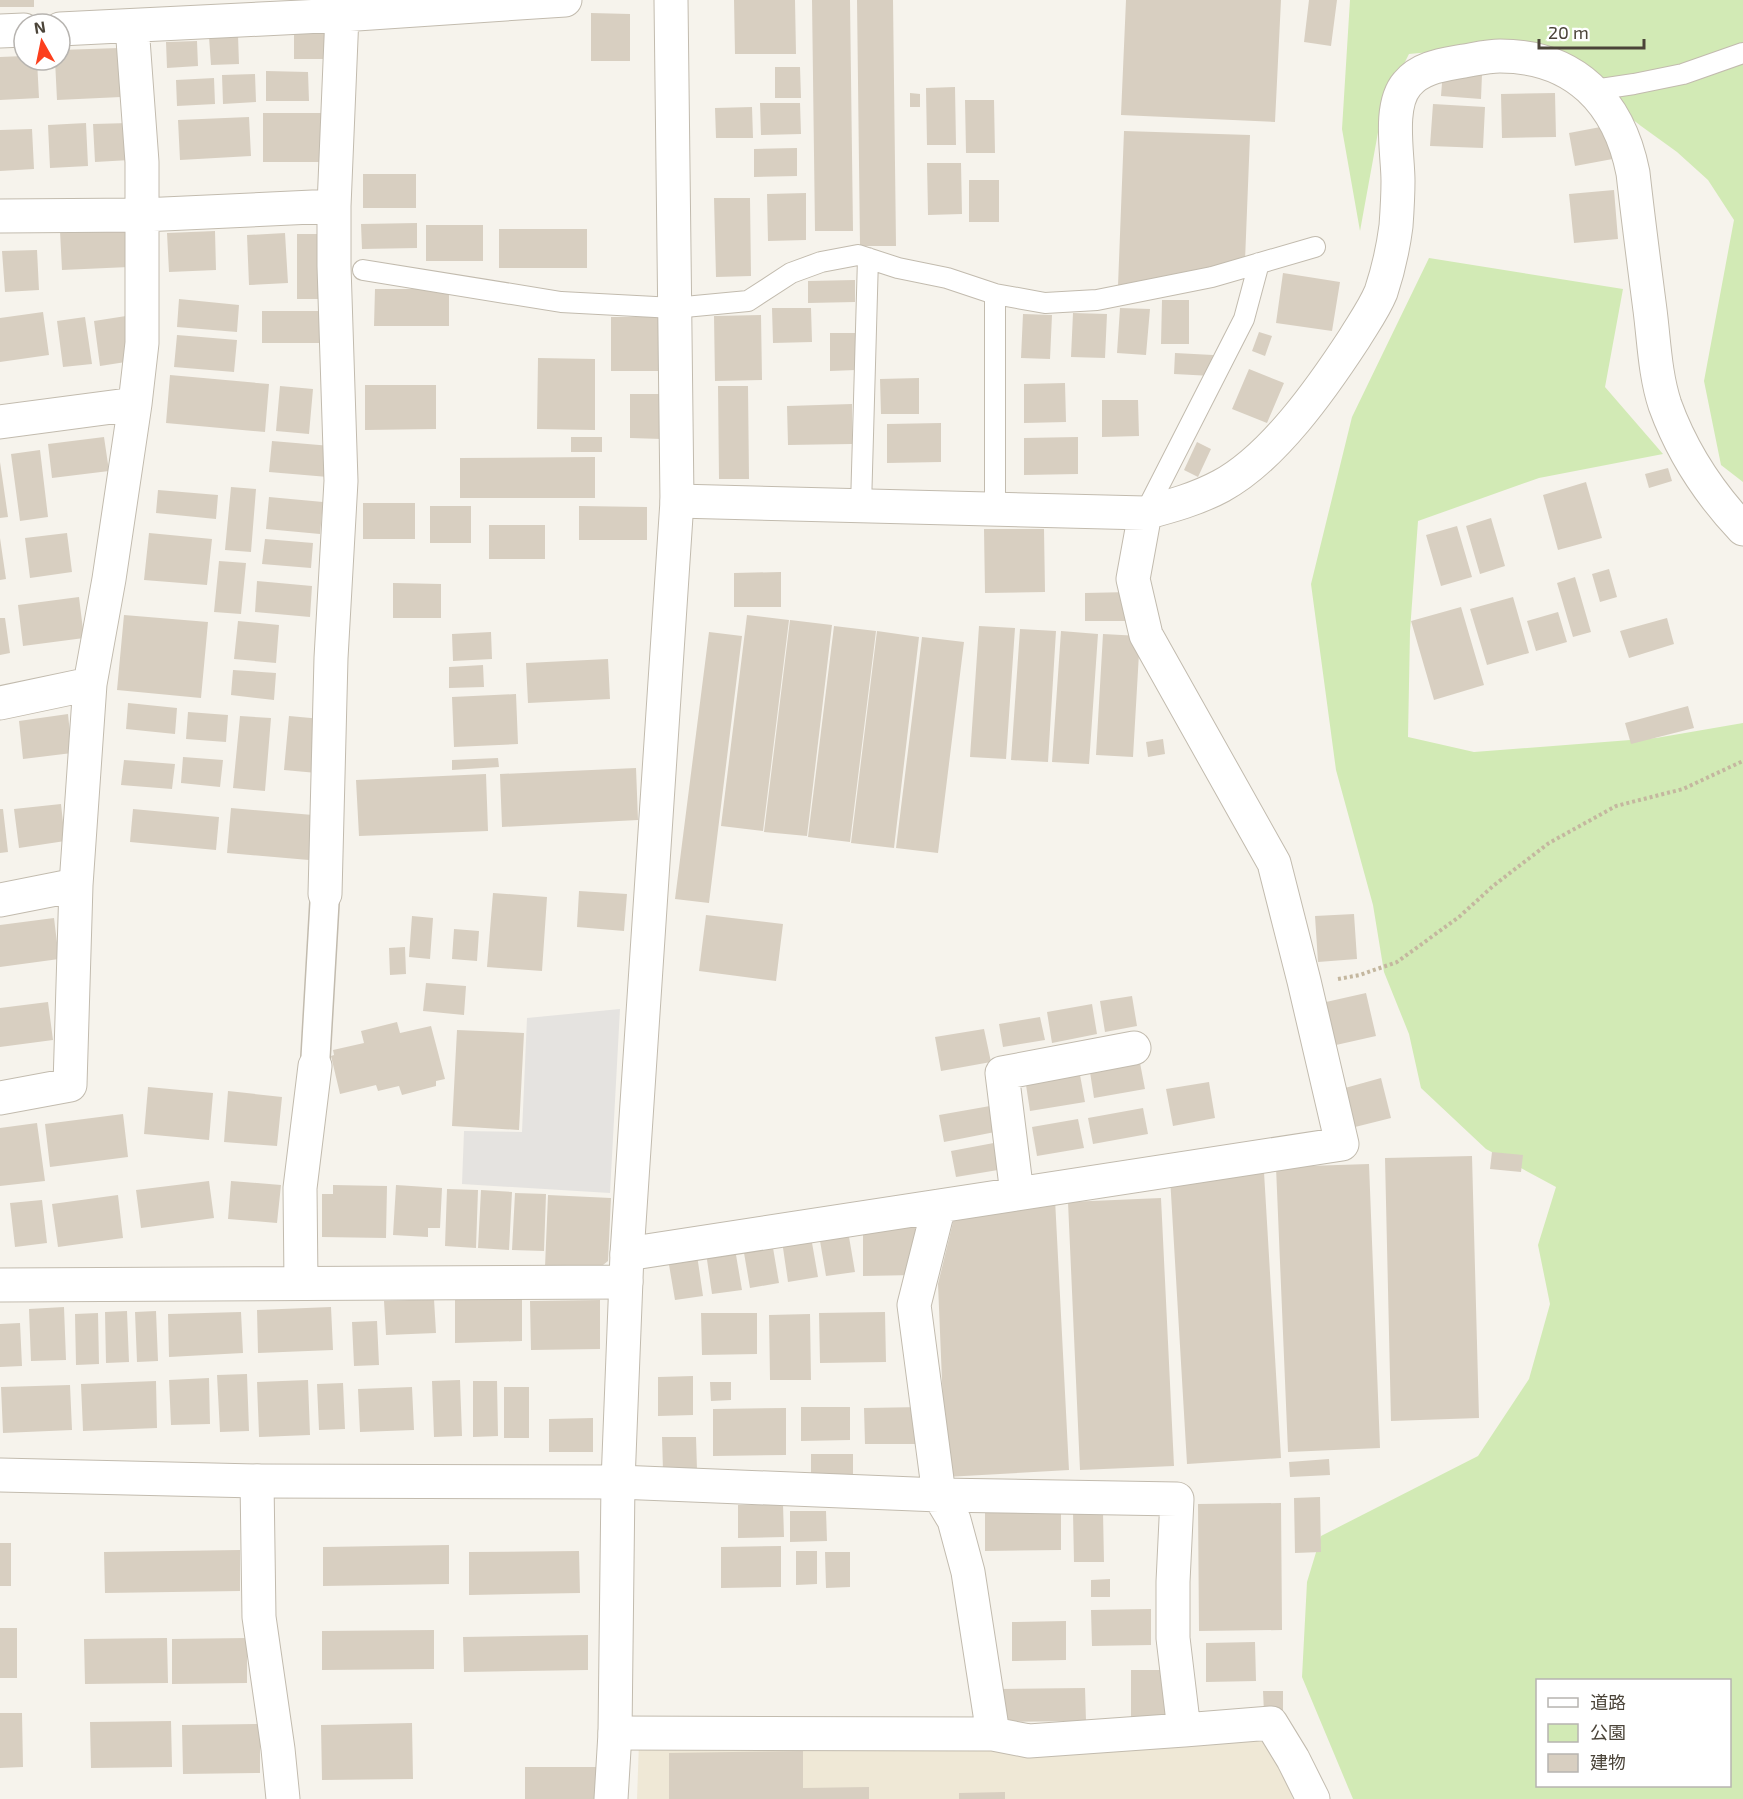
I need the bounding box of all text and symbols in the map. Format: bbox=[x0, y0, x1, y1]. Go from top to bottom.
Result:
north arrow bbox=[12, 12, 72, 72]
scale bar bbox=[1539, 12, 1644, 50]
text: N bbox=[32, 16, 47, 37]
text: 20 m bbox=[1548, 21, 1589, 43]
legend bbox=[1536, 1679, 1731, 1787]
text: 道路 bbox=[1590, 1691, 1626, 1713]
text: 公園 bbox=[1590, 1721, 1626, 1743]
text: 建物 bbox=[1590, 1751, 1626, 1773]

